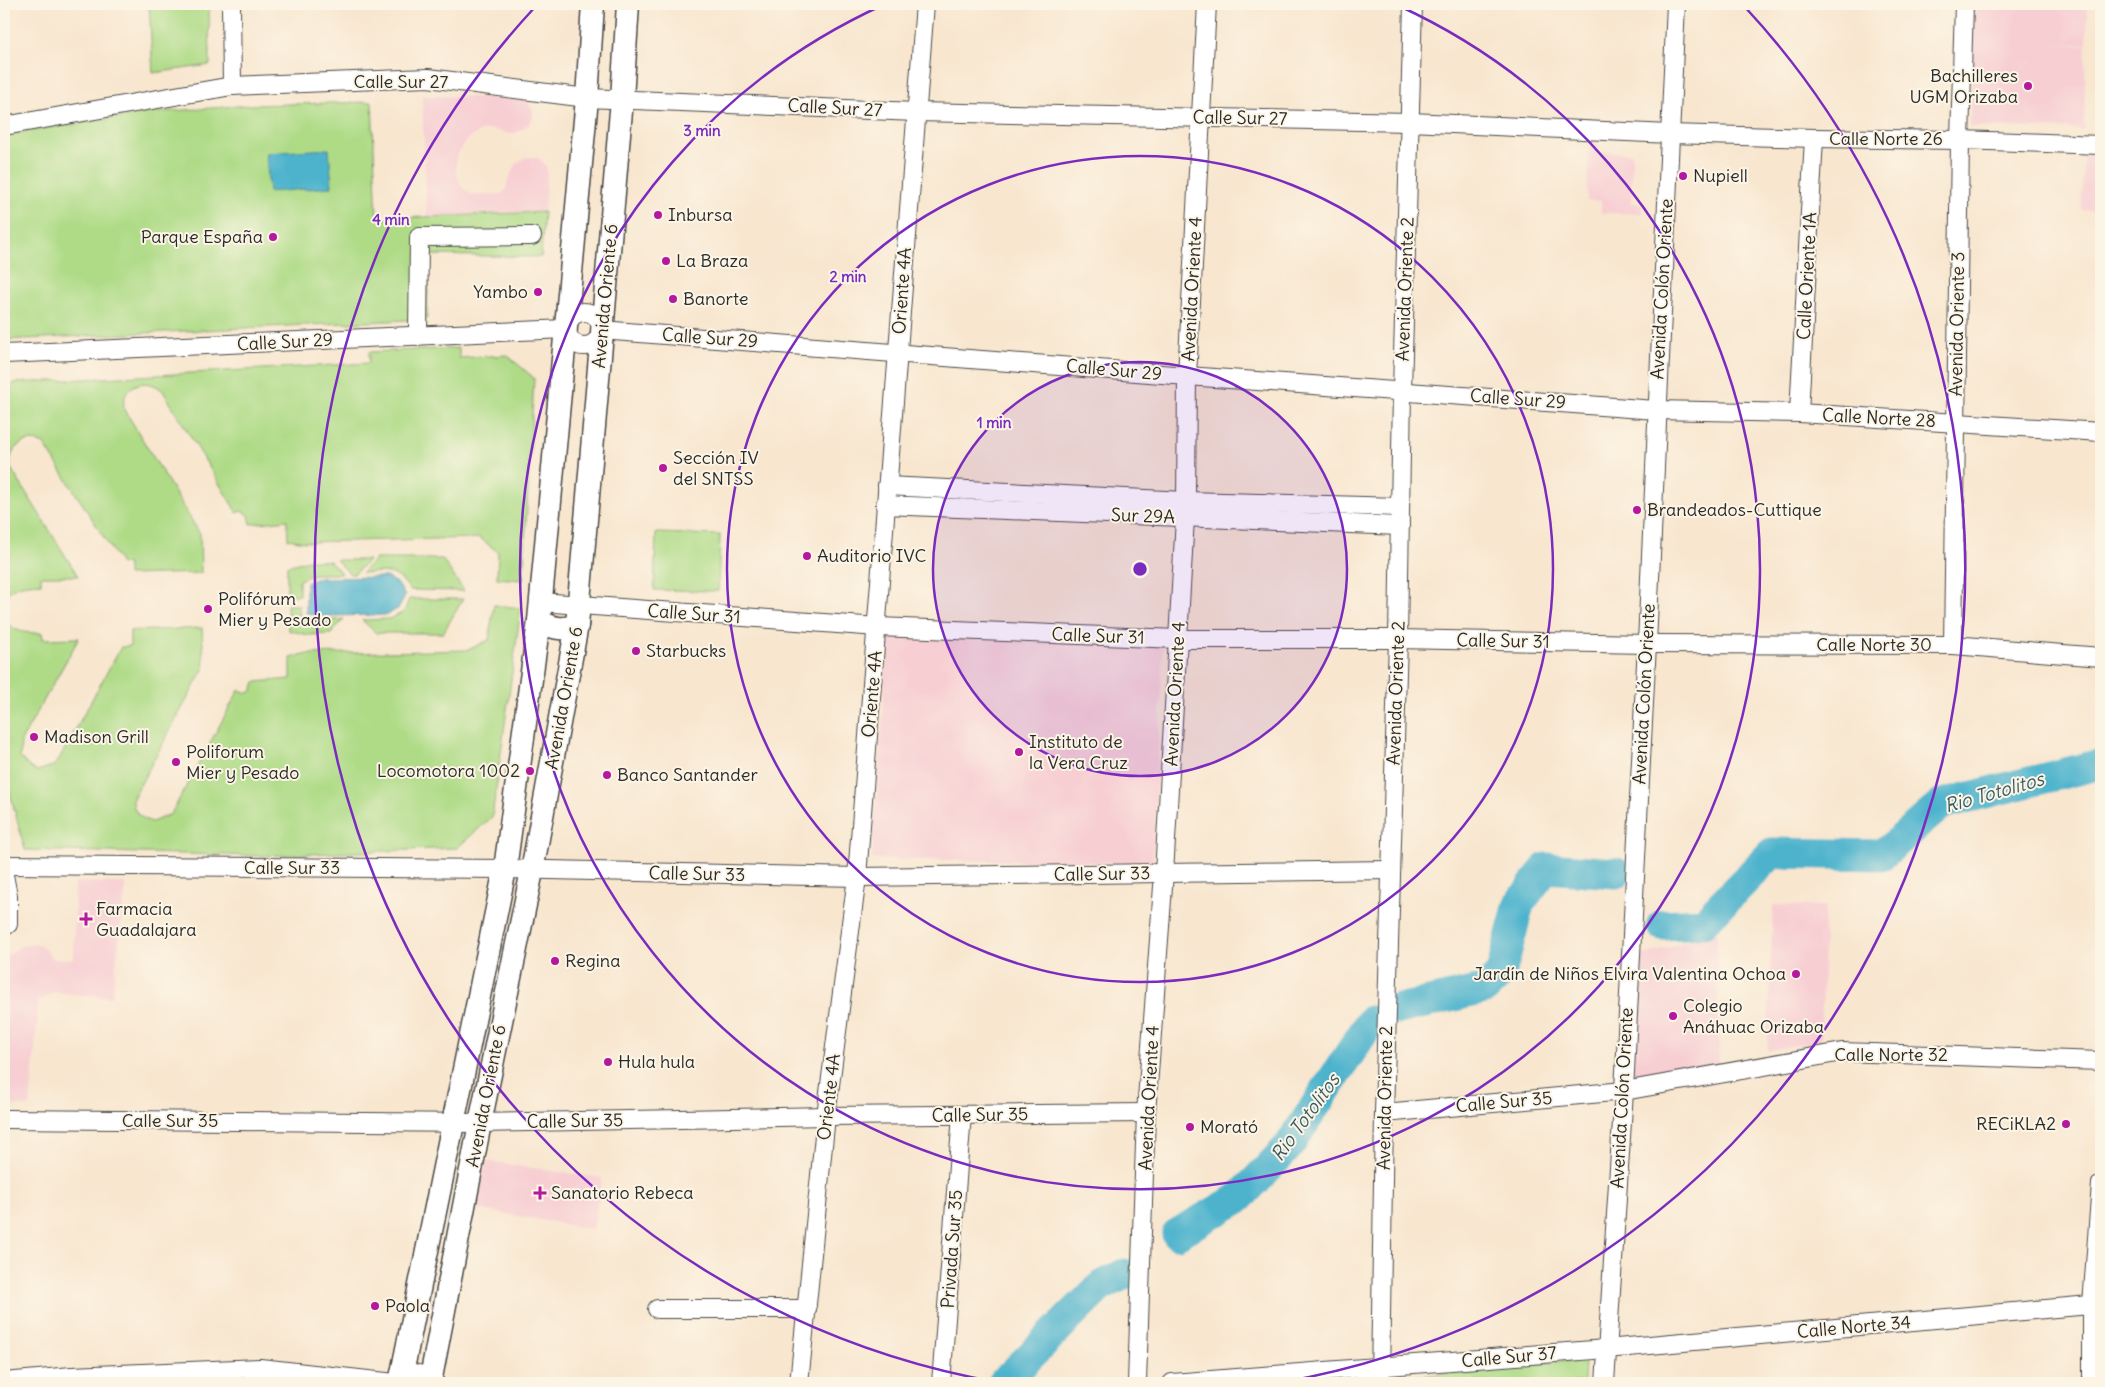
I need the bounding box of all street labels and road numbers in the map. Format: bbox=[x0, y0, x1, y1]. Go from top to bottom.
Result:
street label: Calle Sur 27 bbox=[354, 70, 449, 93]
street label: Calle Sur 27 bbox=[787, 94, 883, 121]
street label: Calle Sur 27 bbox=[1192, 105, 1288, 130]
street label: Calle Norte 26 bbox=[1829, 127, 1943, 150]
street label: Avenida Colón Oriente bbox=[1645, 198, 1678, 380]
street label: Calle Oriente 1A bbox=[1792, 212, 1821, 340]
street label: Avenida Oriente 4 bbox=[1176, 216, 1207, 362]
street label: Avenida Oriente 2 bbox=[1390, 216, 1419, 362]
street label: Avenida Oriente 6 bbox=[587, 223, 622, 369]
street label: Oriente 4A bbox=[887, 247, 916, 335]
street label: Avenida Oriente 3 bbox=[1944, 251, 1969, 397]
street label: Calle Sur 29 bbox=[661, 323, 759, 352]
street label: Calle Sur 29 bbox=[236, 327, 334, 356]
street label: Calle Sur 29 bbox=[1065, 354, 1163, 385]
street label: Calle Sur 29 bbox=[1469, 384, 1567, 413]
street label: Calle Norte 28 bbox=[1822, 403, 1936, 432]
street label: Sur 29A bbox=[1111, 503, 1175, 528]
street label: Calle Sur 31 bbox=[647, 599, 741, 628]
street label: Avenida Colón Oriente bbox=[1627, 603, 1660, 785]
street label: Avenida Oriente 2 bbox=[1381, 620, 1410, 766]
street label: Avenida Oriente 4 bbox=[1159, 621, 1190, 767]
street label: Calle Sur 31 bbox=[1051, 622, 1145, 649]
street label: Avenida Oriente 6 bbox=[540, 625, 587, 771]
street label: Calle Sur 31 bbox=[1456, 628, 1550, 653]
street label: Calle Norte 30 bbox=[1816, 633, 1932, 656]
street label: Oriente 4A bbox=[856, 650, 887, 738]
street label: Calle Sur 33 bbox=[244, 856, 340, 879]
street label: Calle Sur 33 bbox=[649, 861, 746, 886]
street label: Calle Sur 33 bbox=[1053, 861, 1150, 886]
street label: Avenida Colón Oriente bbox=[1605, 1007, 1638, 1189]
street label: Avenida Oriente 6 bbox=[460, 1023, 511, 1169]
street label: Avenida Oriente 4 bbox=[1133, 1025, 1164, 1171]
street label: Avenida Oriente 2 bbox=[1372, 1025, 1397, 1170]
street label: Calle Norte 32 bbox=[1834, 1043, 1948, 1066]
street label: Oriente 4A bbox=[812, 1052, 845, 1142]
street label: Calle Sur 35 bbox=[1455, 1086, 1553, 1117]
street label: Calle Sur 35 bbox=[931, 1102, 1029, 1127]
street label: Calle Sur 35 bbox=[526, 1108, 624, 1133]
street label: Calle Sur 35 bbox=[122, 1109, 218, 1132]
street label: Privada Sur 35 bbox=[936, 1189, 967, 1309]
street label: Calle Norte 34 bbox=[1796, 1310, 1912, 1343]
street label: Calle Sur 37 bbox=[1461, 1341, 1558, 1372]

